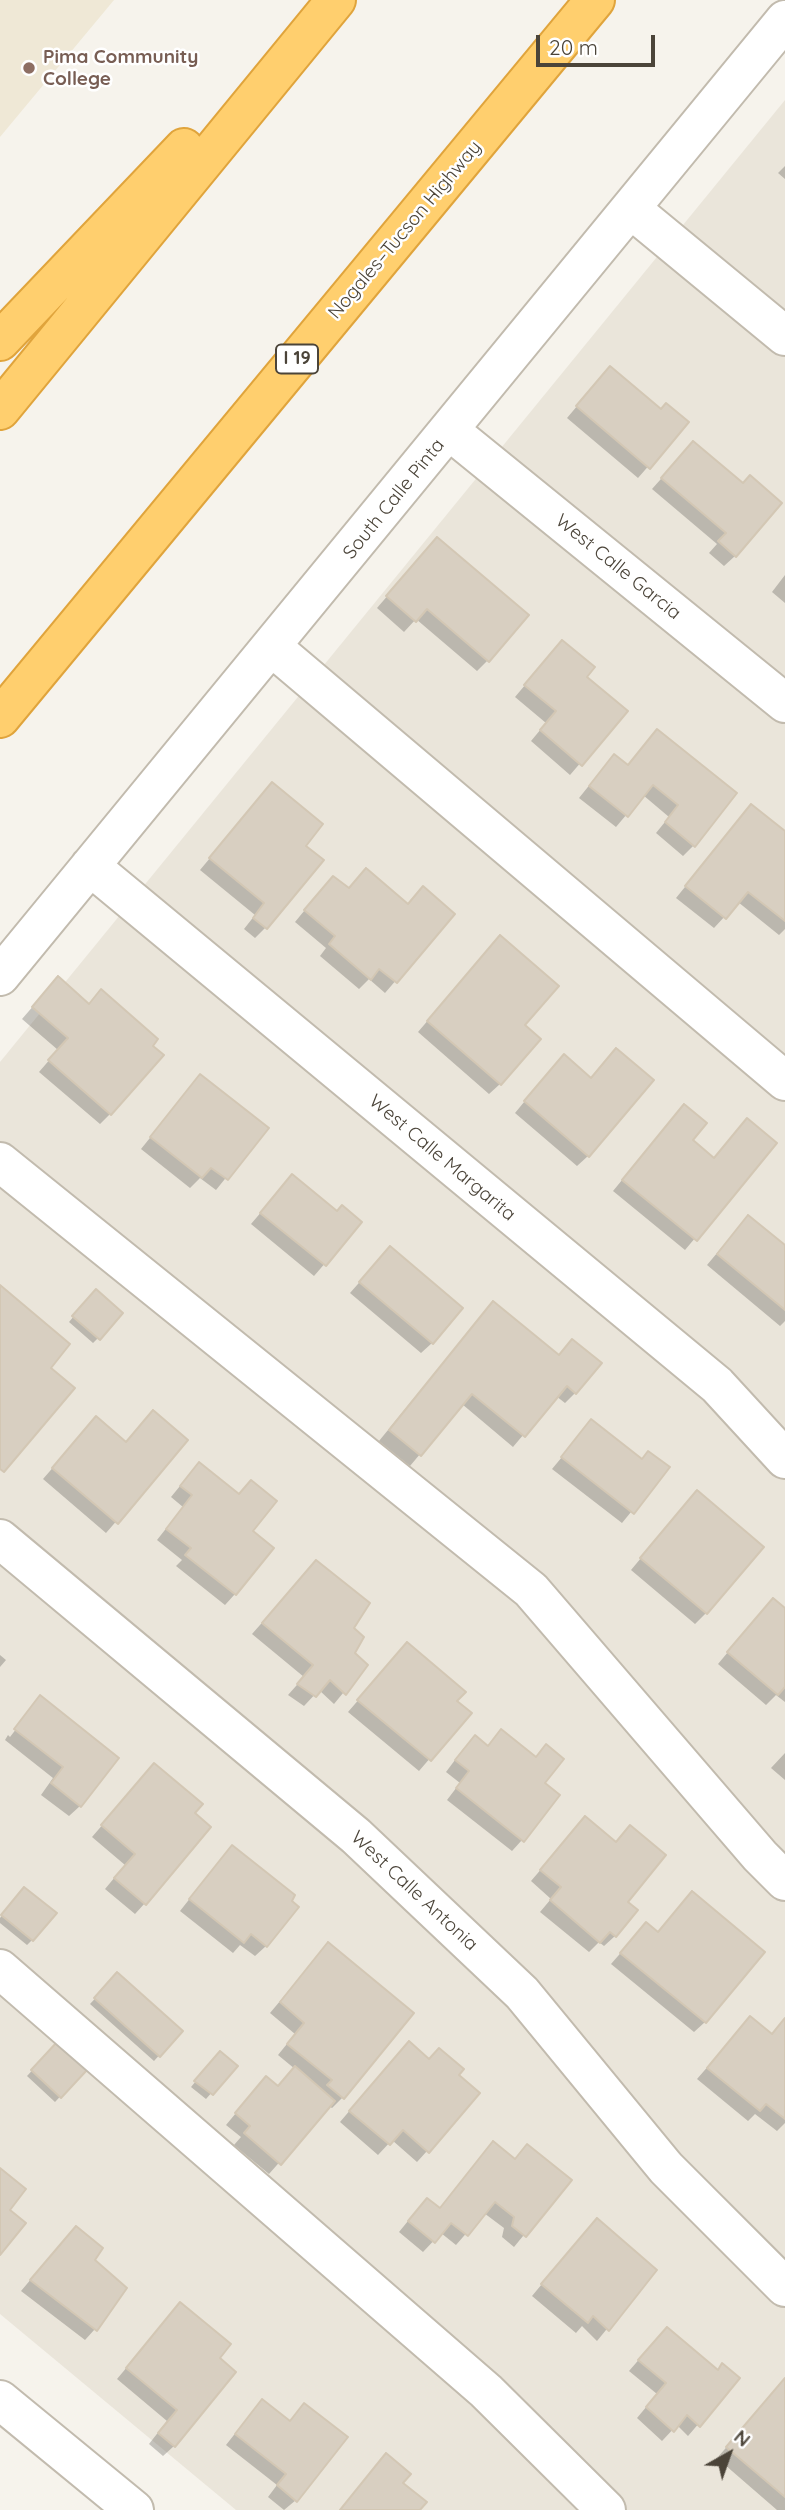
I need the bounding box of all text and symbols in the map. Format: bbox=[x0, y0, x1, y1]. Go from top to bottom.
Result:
scale bar bbox=[540, 21, 659, 65]
text: 20 m bbox=[549, 34, 598, 60]
place label: Pima Community College bbox=[43, 46, 198, 90]
marker: Pima Community College bbox=[21, 60, 37, 76]
street label: Nogales–Tucson Highway bbox=[324, 136, 486, 324]
road number: I 19 bbox=[276, 344, 318, 374]
street label: South Calle Pinta bbox=[339, 434, 449, 564]
street label: West Calle Garcia bbox=[551, 509, 685, 625]
street label: West Calle Margarita bbox=[364, 1090, 520, 1226]
street label: West Calle Antonia bbox=[346, 1826, 482, 1956]
north arrow bbox=[694, 2419, 764, 2489]
text: N bbox=[729, 2424, 756, 2452]

